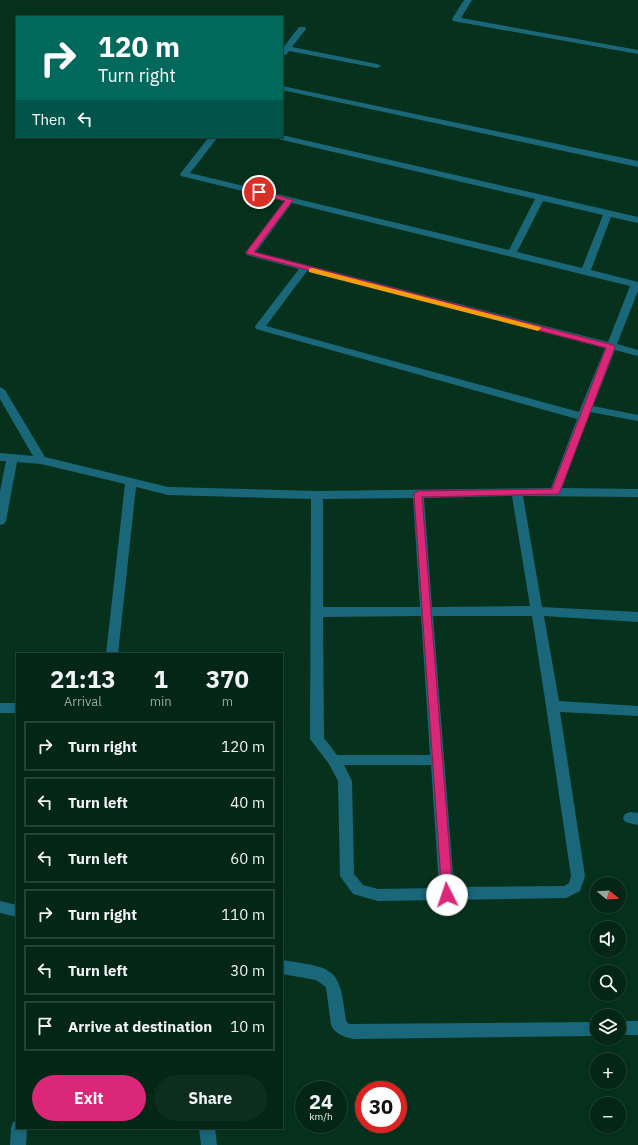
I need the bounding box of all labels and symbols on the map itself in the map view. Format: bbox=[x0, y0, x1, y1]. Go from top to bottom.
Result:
pin bbox=[242, 175, 276, 209]
position arrow bbox=[426, 874, 468, 916]
north arrow bbox=[590, 877, 626, 913]
speed limit sign: 30 bbox=[355, 1081, 407, 1133]

